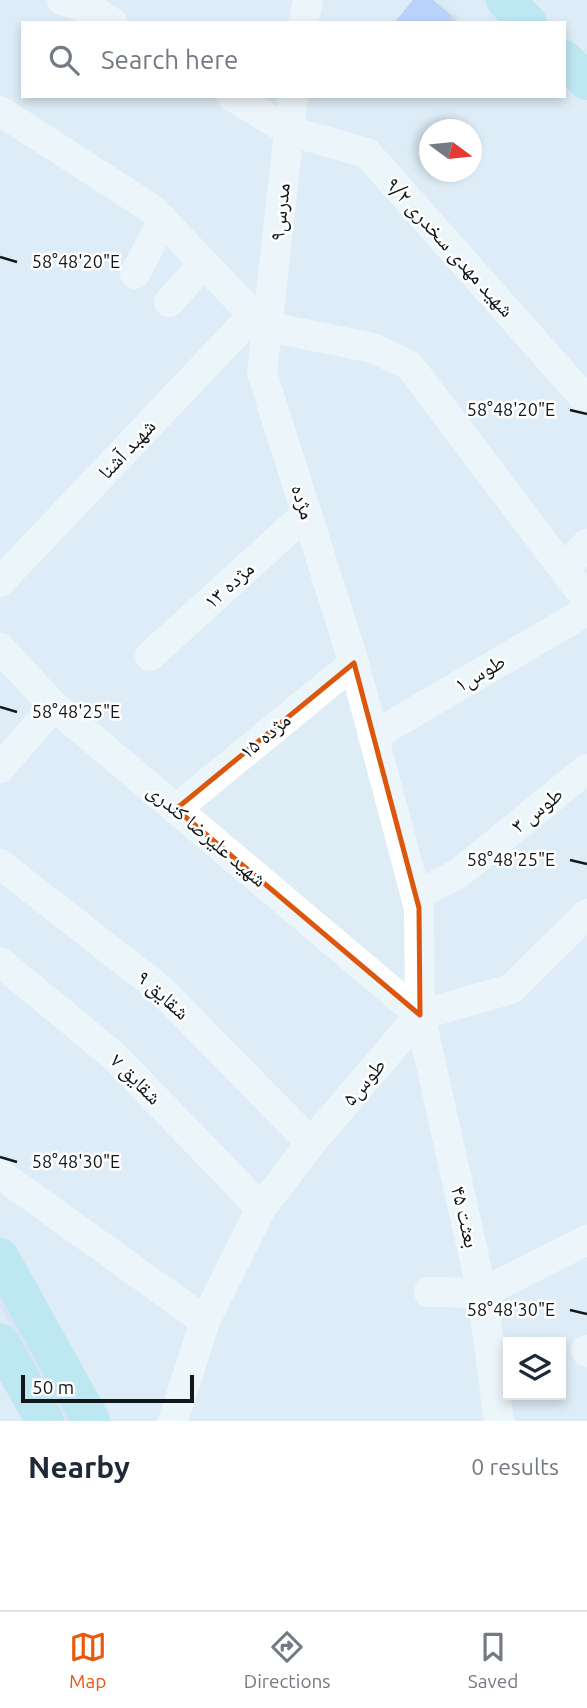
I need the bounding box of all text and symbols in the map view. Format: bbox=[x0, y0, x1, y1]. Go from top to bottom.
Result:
search box bbox=[21, 21, 566, 98]
icon: search bbox=[45, 41, 83, 79]
text: Search here bbox=[101, 45, 238, 74]
north arrow bbox=[419, 119, 482, 182]
street label: شهید مهدی سخدری ۹/۲ bbox=[381, 172, 520, 322]
street label: مدرس۹ bbox=[264, 182, 296, 242]
text: 58°48'20"E bbox=[32, 251, 120, 271]
text: 58°48'20"E bbox=[467, 399, 555, 419]
street label: شهبد آشنا bbox=[93, 413, 161, 484]
street label: مژده bbox=[287, 481, 321, 522]
street label: مژده ۱۳ bbox=[198, 556, 258, 613]
street label: طوس۱ bbox=[450, 648, 510, 698]
text: 58°48'25"E bbox=[32, 701, 120, 721]
street label: مژده ۱۵ bbox=[234, 707, 295, 763]
street label: شهید علیرضا کندری bbox=[142, 777, 272, 892]
street label: طوس ۳ bbox=[506, 781, 568, 839]
text: 58°48'25"E bbox=[467, 849, 555, 869]
street label: شقایق ۹ bbox=[131, 965, 195, 1025]
street label: شقایق ۷ bbox=[105, 1048, 167, 1110]
street label: طوس۵ bbox=[337, 1053, 391, 1111]
text: 58°48'30"E bbox=[32, 1151, 120, 1171]
street label: بعثت ۴۵ bbox=[447, 1183, 485, 1250]
text: 58°48'30"E bbox=[467, 1299, 555, 1319]
map controls bbox=[503, 1337, 566, 1400]
button: layers bbox=[503, 1337, 566, 1400]
scale bar bbox=[21, 1372, 194, 1404]
text: 50 m bbox=[32, 1376, 74, 1398]
text: Nearby bbox=[28, 1450, 130, 1484]
text: 0 results bbox=[471, 1454, 559, 1479]
tab: Map bbox=[69, 1628, 107, 1692]
tab: Directions bbox=[244, 1628, 331, 1692]
tab: Saved bbox=[468, 1628, 518, 1692]

